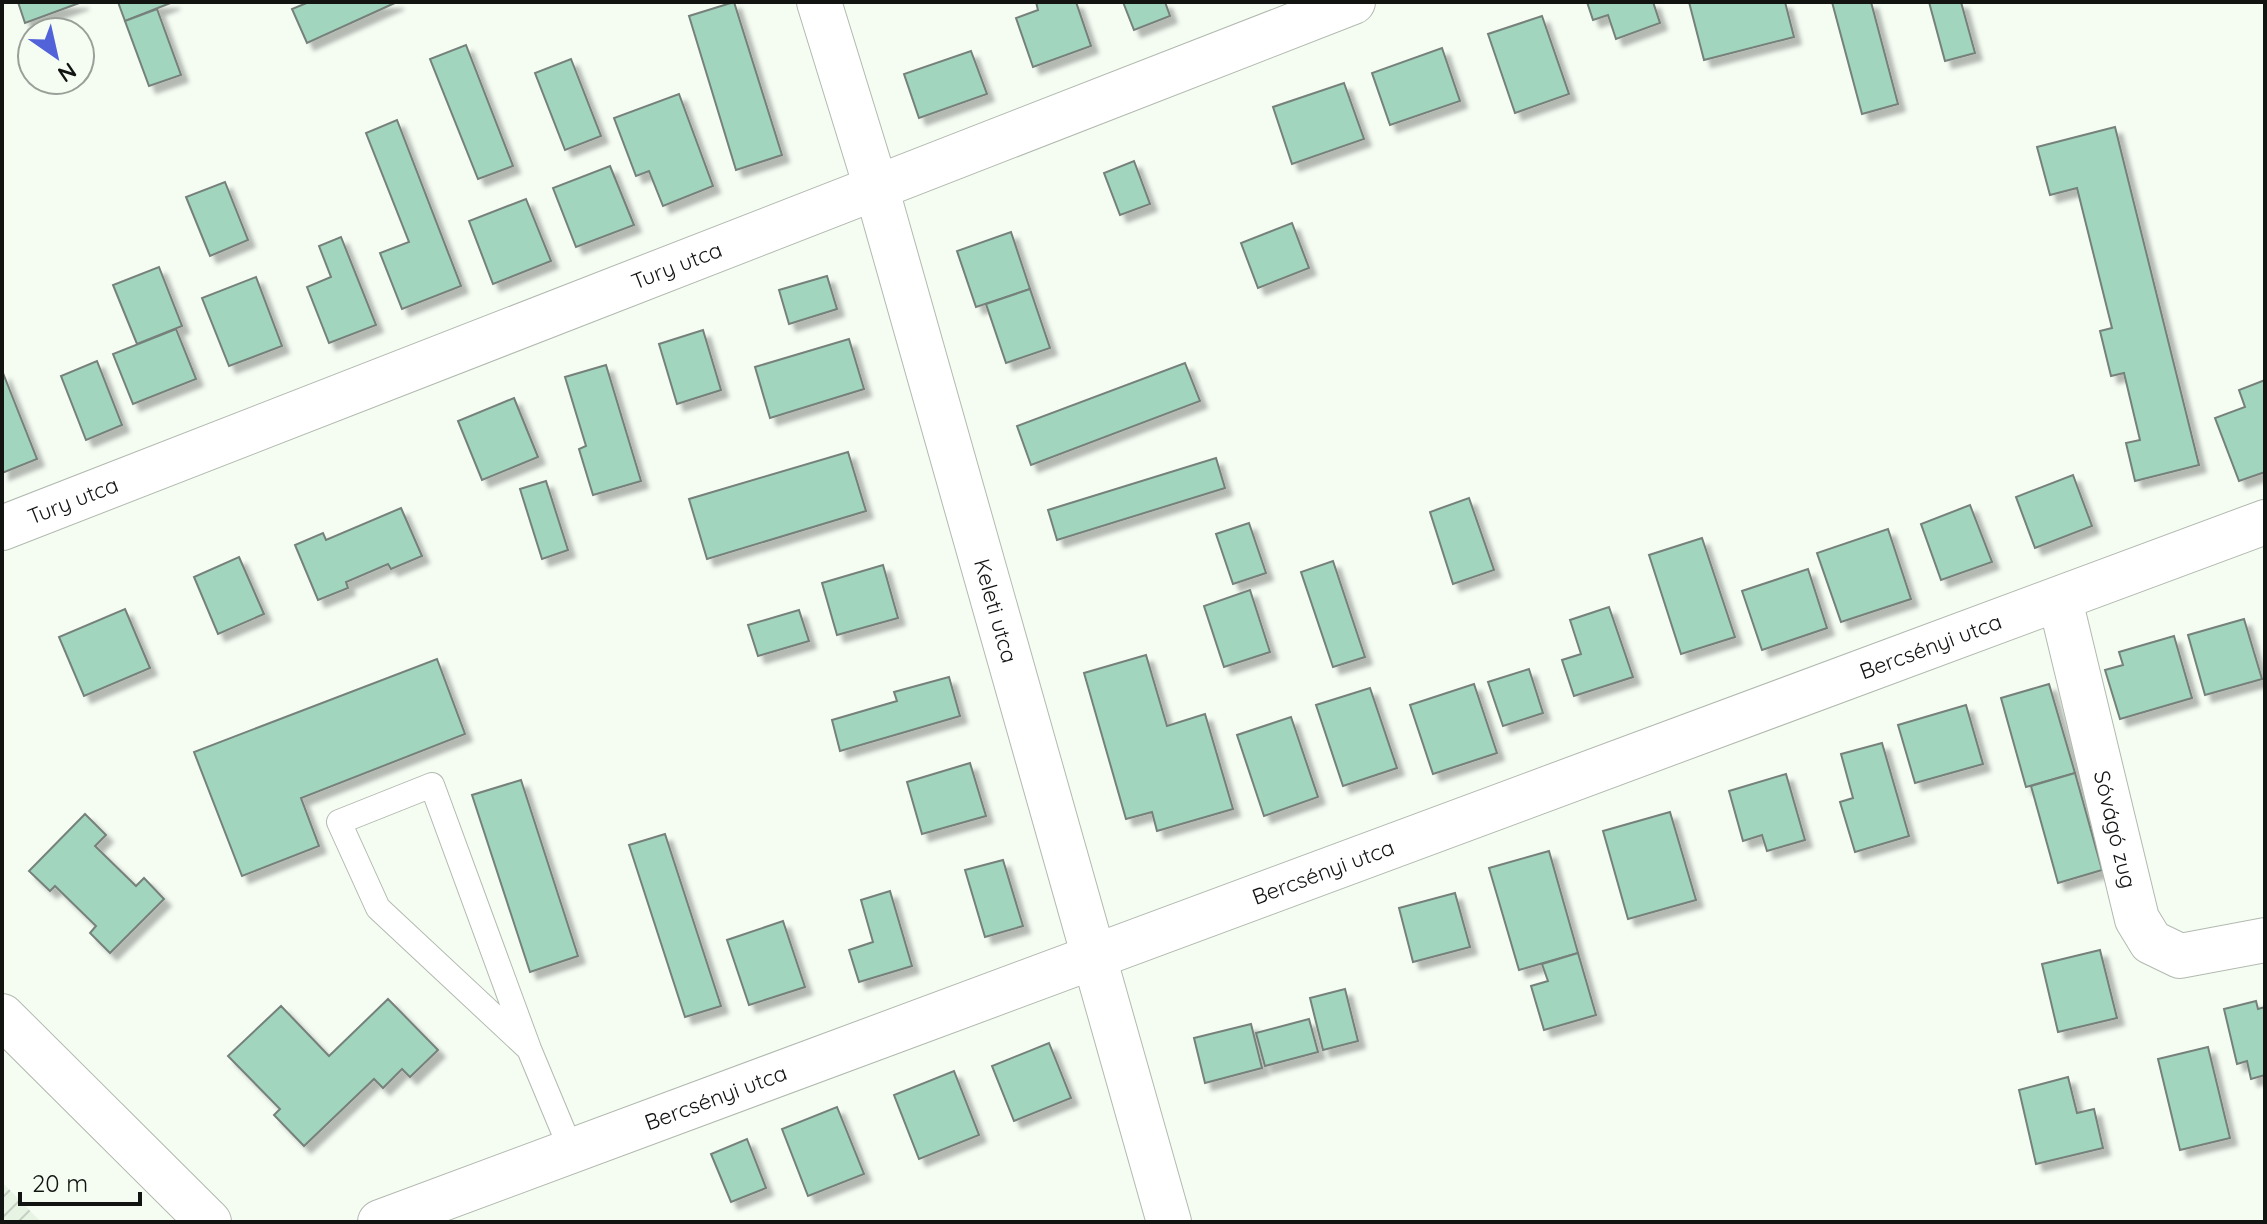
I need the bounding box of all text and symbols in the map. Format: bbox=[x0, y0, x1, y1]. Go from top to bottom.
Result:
north arrow bbox=[16, 16, 96, 96]
text: N bbox=[53, 56, 82, 89]
street label: Tury utca bbox=[627, 235, 726, 296]
street label: Tury utca bbox=[24, 470, 122, 531]
street label: Keleti utca bbox=[968, 555, 1024, 666]
street label: Bercsényi utca bbox=[1856, 607, 2005, 685]
street label: Sóvágó zug bbox=[2088, 768, 2143, 891]
street label: Bercsényi utca bbox=[1248, 833, 1398, 911]
street label: Bercsényi utca bbox=[641, 1058, 791, 1137]
scale bar bbox=[20, 1156, 140, 1206]
text: 20 m bbox=[32, 1168, 88, 1198]

